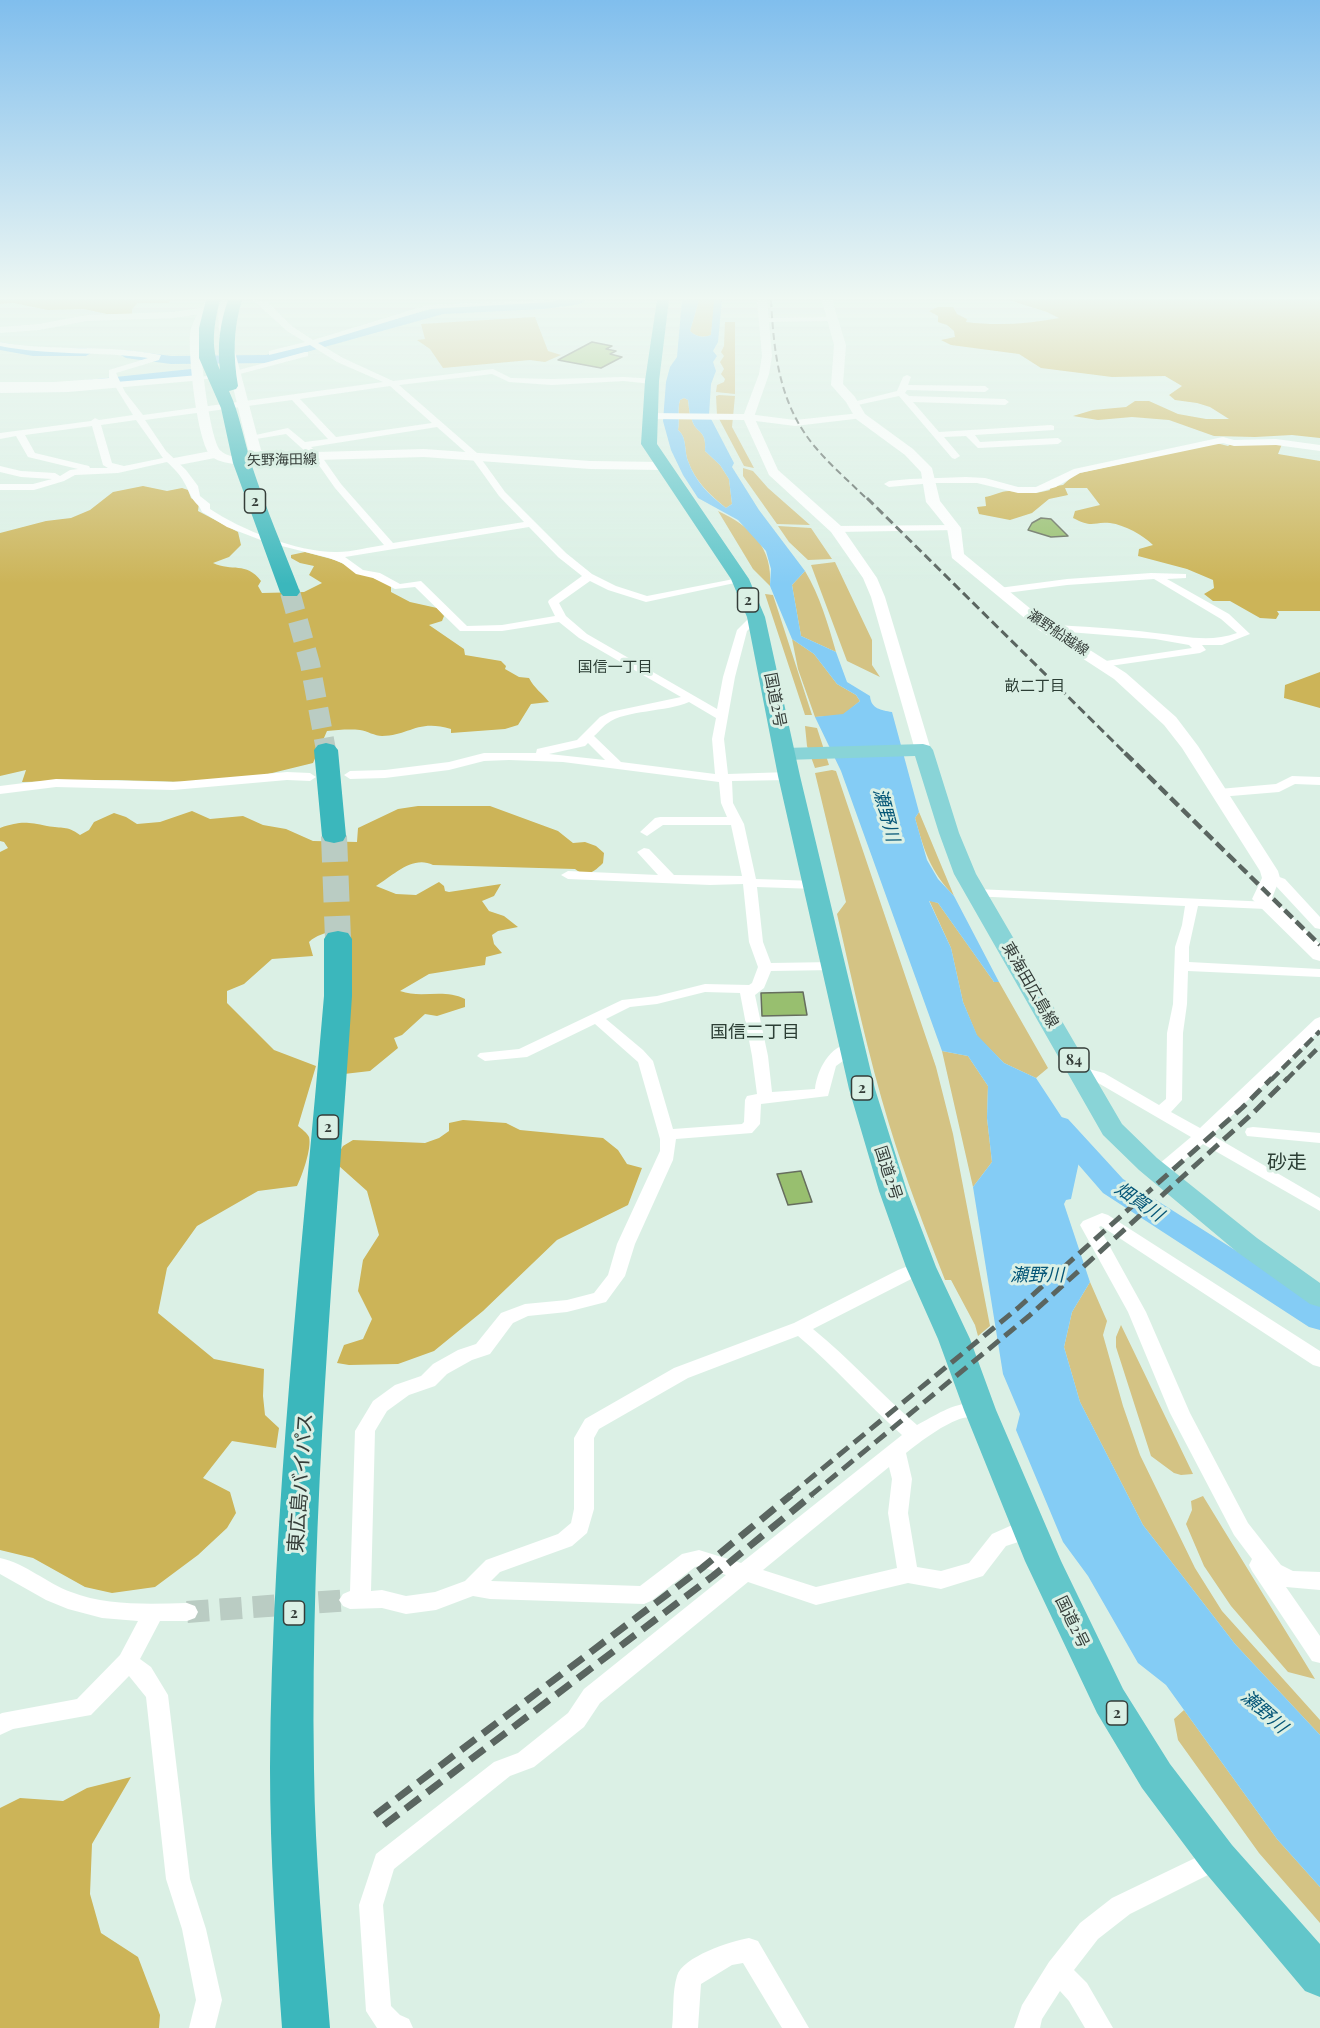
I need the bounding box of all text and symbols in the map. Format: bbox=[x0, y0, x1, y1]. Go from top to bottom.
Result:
street label: 矢野海田線 bbox=[247, 451, 317, 469]
road number: 2 bbox=[244, 489, 266, 513]
road number: 2 bbox=[738, 588, 758, 612]
street label: 瀬野船越線 bbox=[1024, 606, 1092, 660]
district label: 国信一丁目 bbox=[578, 658, 652, 676]
street label: 国道2号 bbox=[760, 671, 790, 729]
district label: 畝二丁目 bbox=[1005, 677, 1065, 695]
water label: 瀬野川 bbox=[869, 786, 903, 844]
street label: 東海田広島線 bbox=[998, 939, 1062, 1031]
district label: 国信二丁目 bbox=[710, 1021, 800, 1043]
road number: 84 bbox=[1059, 1048, 1089, 1072]
road number: 2 bbox=[852, 1076, 872, 1100]
road number: 2 bbox=[318, 1115, 338, 1139]
street label: 国道2号 bbox=[870, 1144, 906, 1202]
district label: 砂走 bbox=[1267, 1151, 1307, 1175]
water label: 畑賀川 bbox=[1111, 1178, 1167, 1226]
water label: 瀬野川 bbox=[1010, 1264, 1064, 1286]
street label: 東広島バイパス bbox=[284, 1412, 318, 1554]
street label: 国道2号 bbox=[1051, 1593, 1093, 1651]
road number: 2 bbox=[284, 1601, 304, 1625]
water label: 瀬野川 bbox=[1237, 1686, 1291, 1738]
road number: 2 bbox=[1106, 1701, 1128, 1725]

